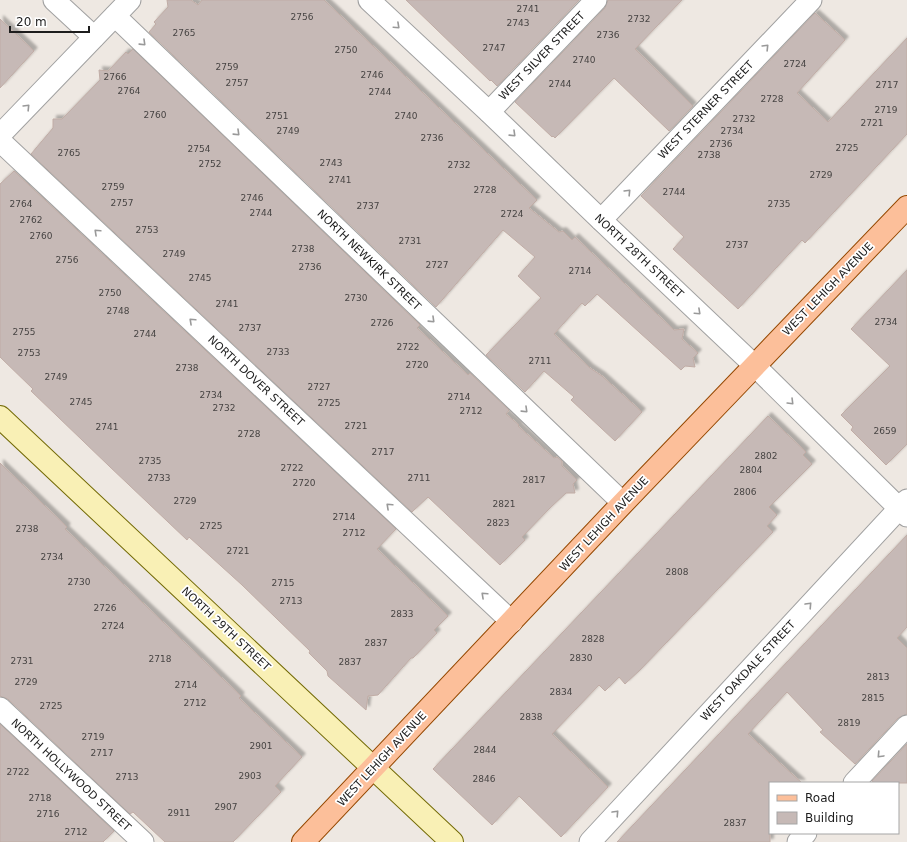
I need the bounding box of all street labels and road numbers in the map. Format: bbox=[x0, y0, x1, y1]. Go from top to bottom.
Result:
street label: WEST SILVER STREET bbox=[496, 9, 588, 103]
street label: WEST STERNER STREET bbox=[656, 58, 757, 162]
street label: NORTH NEWKIRK STREET bbox=[314, 207, 424, 313]
street label: NORTH 28TH STREET bbox=[592, 211, 686, 301]
street label: WEST LEHIGH AVENUE bbox=[780, 240, 876, 338]
street label: NORTH DOVER STREET bbox=[205, 333, 307, 429]
street label: WEST LEHIGH AVENUE bbox=[557, 474, 651, 574]
street label: NORTH 29TH STREET bbox=[179, 584, 273, 674]
street label: WEST OAKDALE STREET bbox=[698, 618, 798, 724]
street label: WEST LEHIGH AVENUE bbox=[335, 709, 429, 809]
street label: NORTH HOLLYWOOD STREET bbox=[8, 716, 134, 834]

